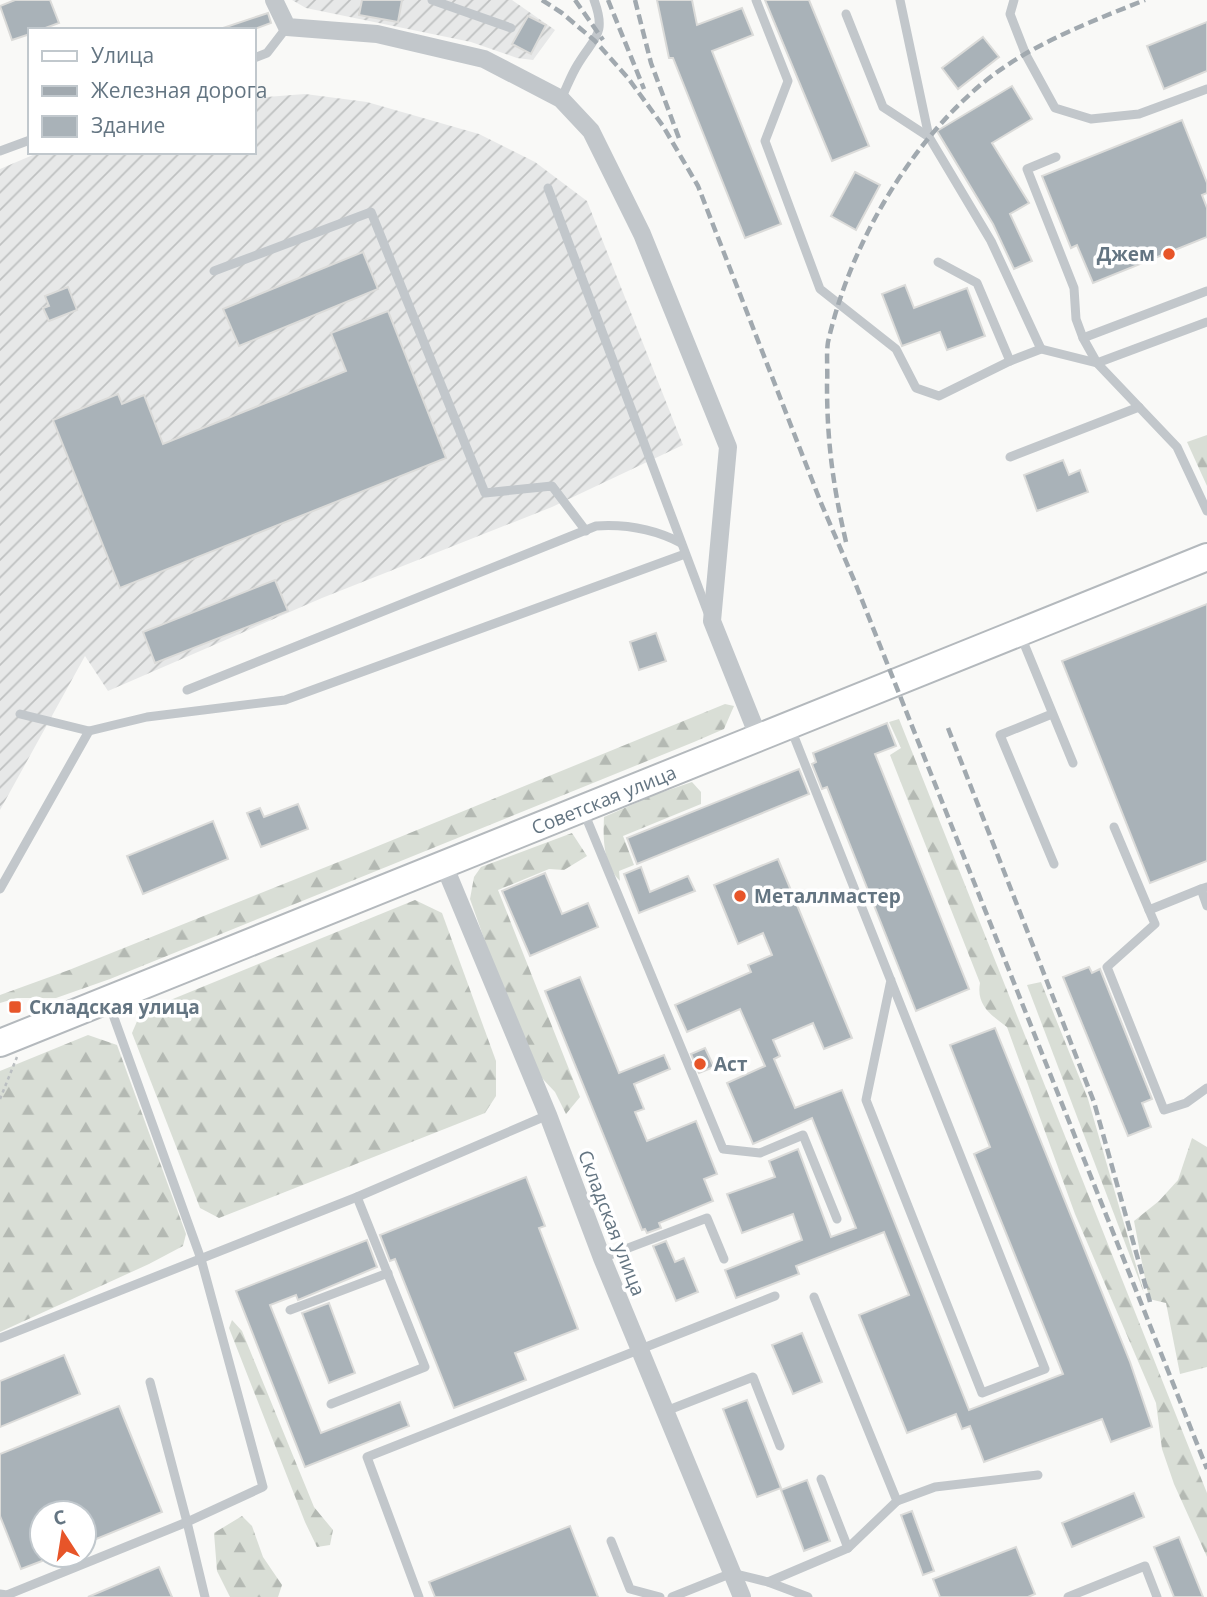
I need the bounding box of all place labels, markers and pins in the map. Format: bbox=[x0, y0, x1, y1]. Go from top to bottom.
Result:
place label: Джем bbox=[1097, 241, 1155, 267]
marker: Джем bbox=[1161, 246, 1177, 262]
place label: Металлмастер bbox=[754, 883, 901, 909]
marker: Металлмастер bbox=[732, 888, 748, 904]
place label: Складская улица bbox=[29, 994, 200, 1020]
marker: Складская улица bbox=[7, 999, 23, 1015]
place label: Аст bbox=[714, 1051, 748, 1077]
marker: Аст bbox=[692, 1056, 708, 1072]

